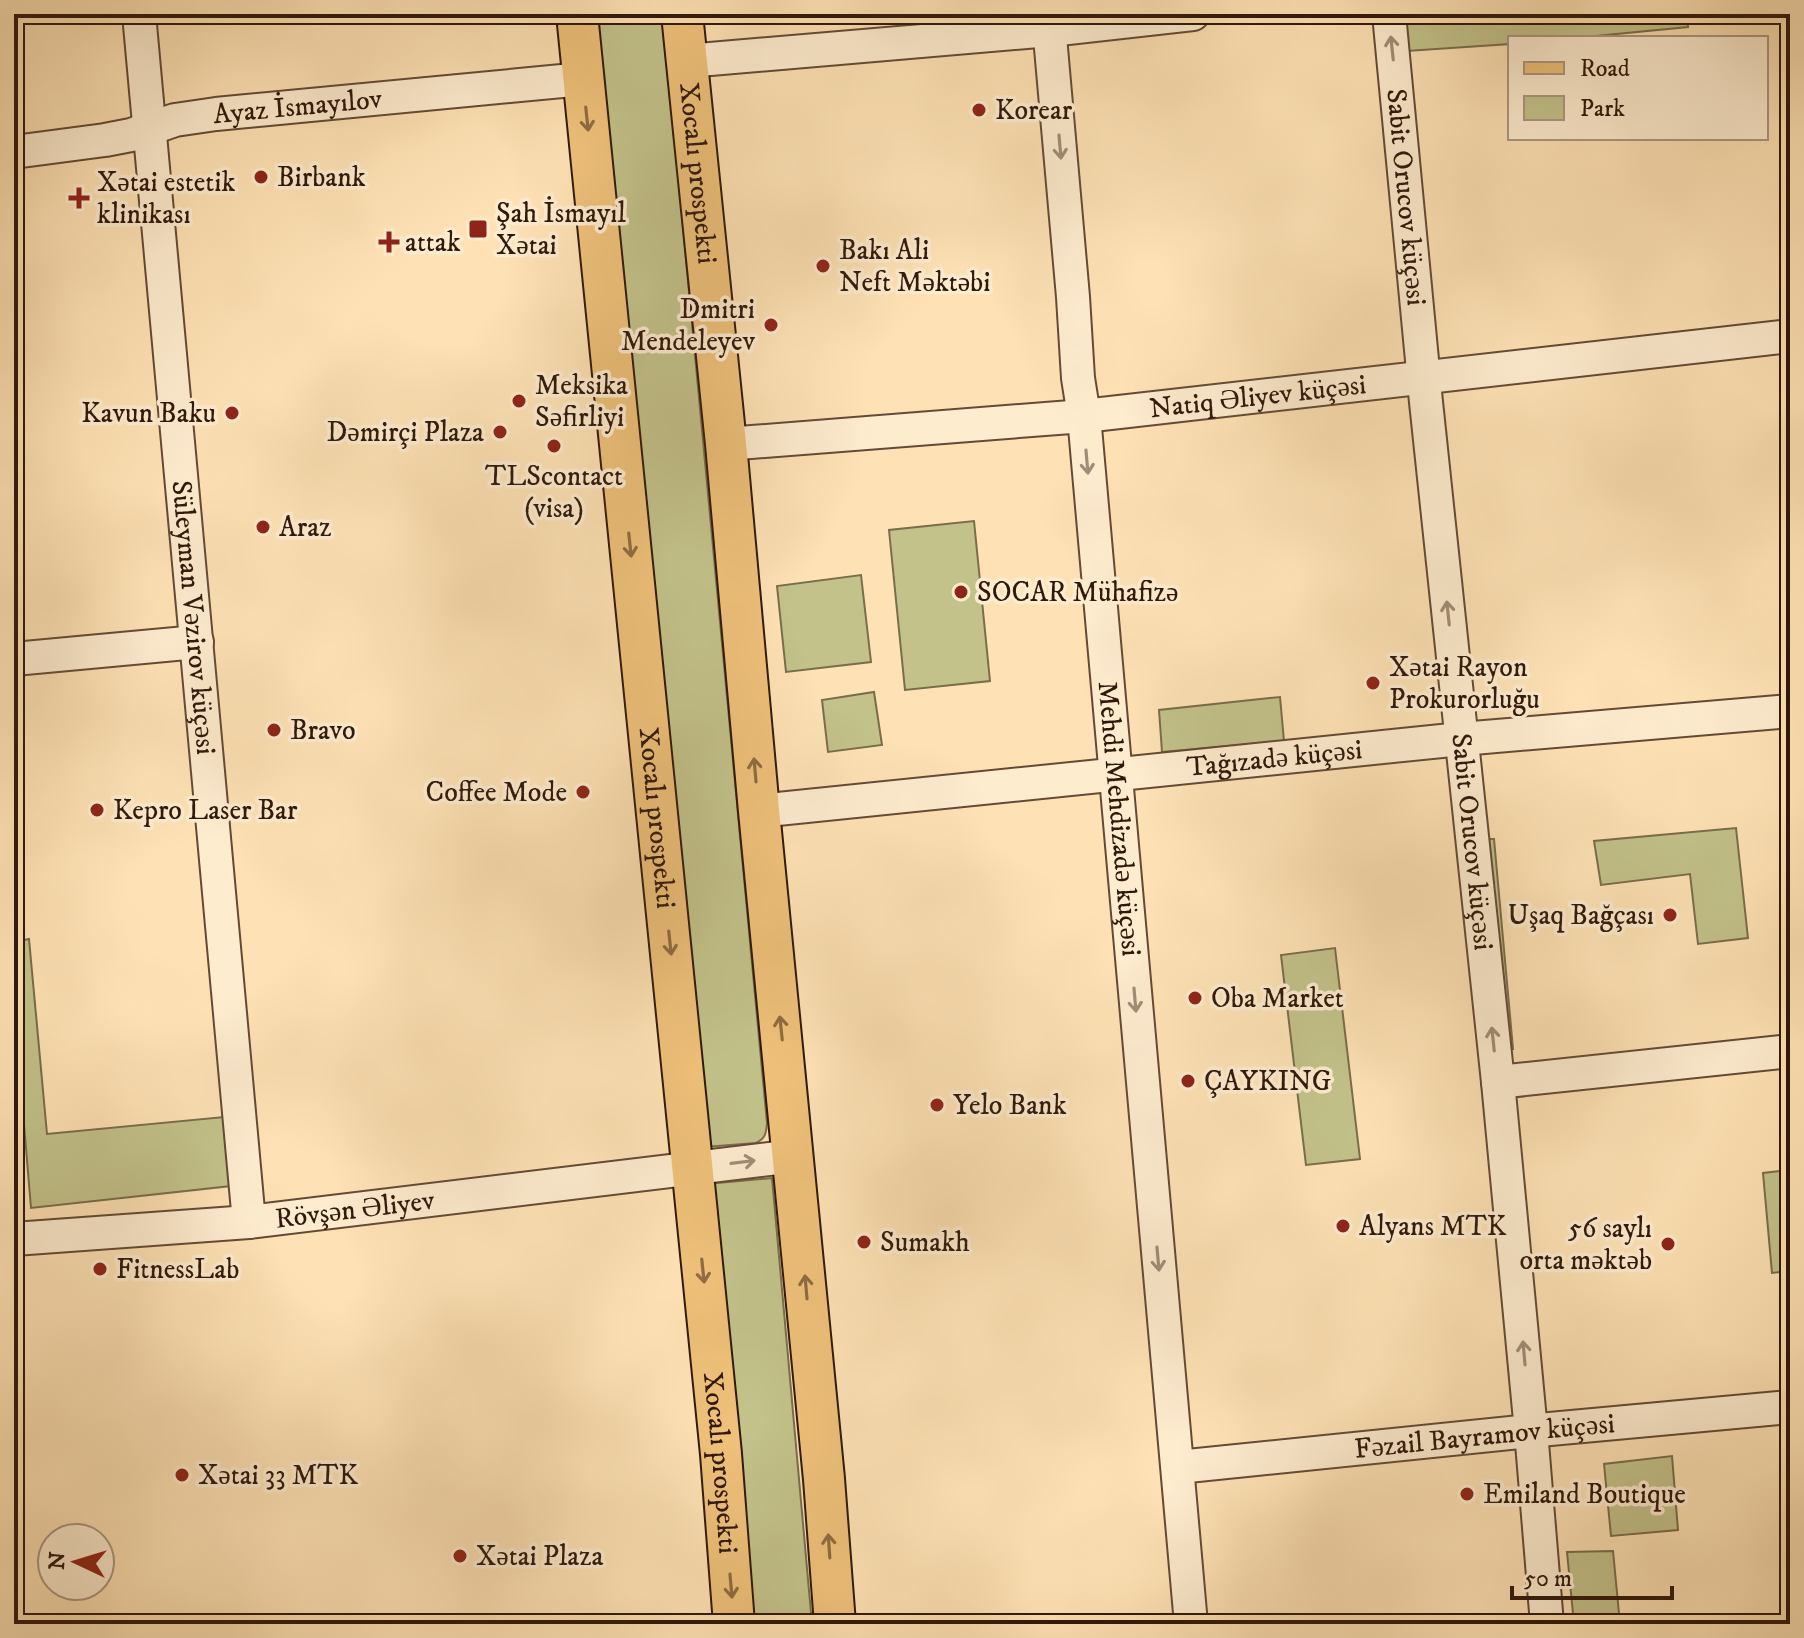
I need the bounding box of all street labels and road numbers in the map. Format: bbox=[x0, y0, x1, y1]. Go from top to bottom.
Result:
street label: Ayaz İsmayılov bbox=[212, 81, 384, 132]
street label: Xocalı prospekti bbox=[672, 81, 725, 266]
street label: Sabit Orucov küçəsi bbox=[1379, 87, 1434, 307]
street label: Natiq Əliyev küçəsi bbox=[1148, 367, 1368, 426]
street label: Süleyman Vəzirov küçəsi bbox=[164, 479, 224, 756]
street label: Mehdi Mehdizadə küçəsi bbox=[1090, 680, 1149, 958]
street label: Xocalı prospekti bbox=[631, 726, 684, 910]
street label: Tağızadə küçəsi bbox=[1185, 732, 1364, 785]
street label: Sabit Orucov küçəsi bbox=[1444, 732, 1501, 952]
street label: Rövşən Əliyev bbox=[273, 1182, 437, 1236]
street label: Xocalı prospekti bbox=[695, 1370, 746, 1555]
street label: Fəzail Bayramov küçəsi bbox=[1352, 1406, 1616, 1466]

